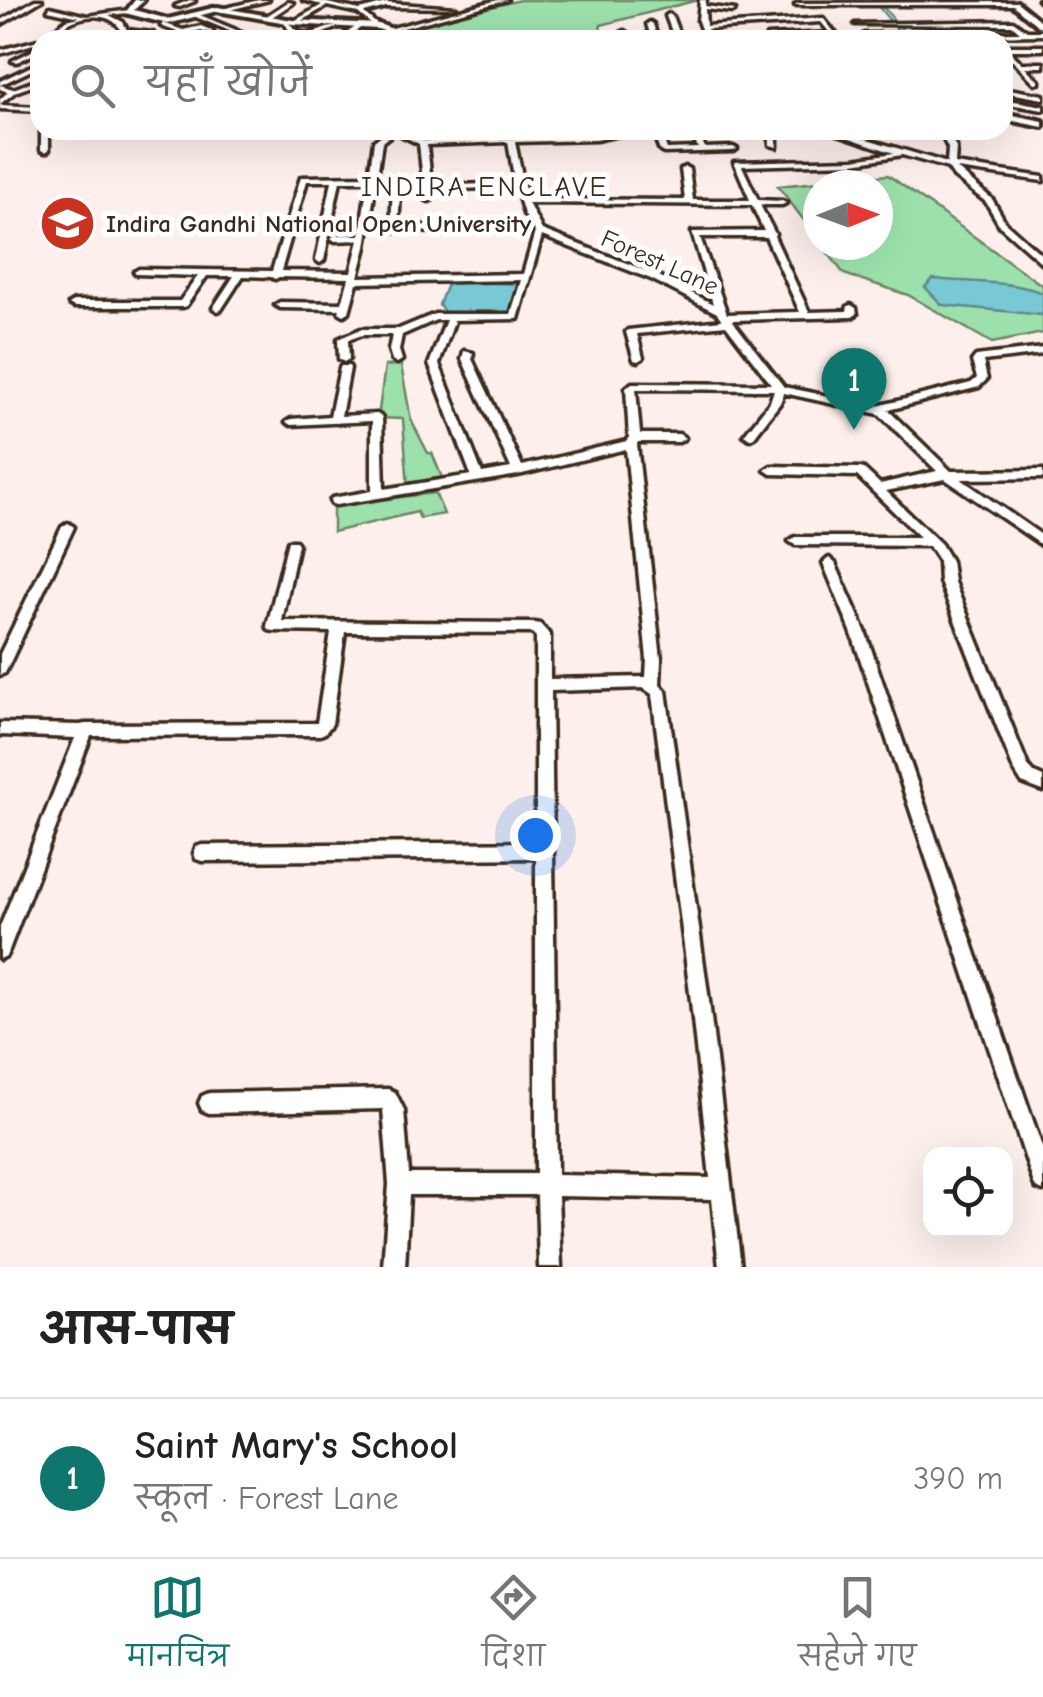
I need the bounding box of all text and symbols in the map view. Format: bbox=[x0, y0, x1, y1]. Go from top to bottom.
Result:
search box bbox=[30, 30, 1013, 140]
icon: search bbox=[65, 58, 120, 113]
text: यहाँ खोजें bbox=[145, 61, 311, 105]
north arrow bbox=[803, 170, 893, 260]
district label: INDIRA ENCLAVE bbox=[361, 171, 609, 203]
school or university icon: Indira Gandhi National Open University bbox=[37, 193, 97, 253]
place label: Indira Gandhi National Open University bbox=[106, 209, 532, 238]
street label: Forest Lane bbox=[597, 223, 723, 301]
pin: 1 bbox=[822, 348, 886, 430]
your location bbox=[510, 810, 561, 861]
map controls bbox=[923, 1147, 1013, 1237]
button: locate bbox=[923, 1147, 1013, 1237]
text: आस-पास bbox=[40, 1305, 232, 1354]
text: Saint Mary's School bbox=[135, 1424, 458, 1468]
text: 1 bbox=[66, 1460, 79, 1497]
text: 390 m bbox=[913, 1460, 1003, 1497]
text: स्कूल · Forest Lane bbox=[135, 1480, 399, 1517]
tab: मानचित्र bbox=[126, 1570, 229, 1687]
tab: दिशा bbox=[482, 1570, 545, 1687]
tab: सहेजे गए bbox=[798, 1570, 917, 1687]

